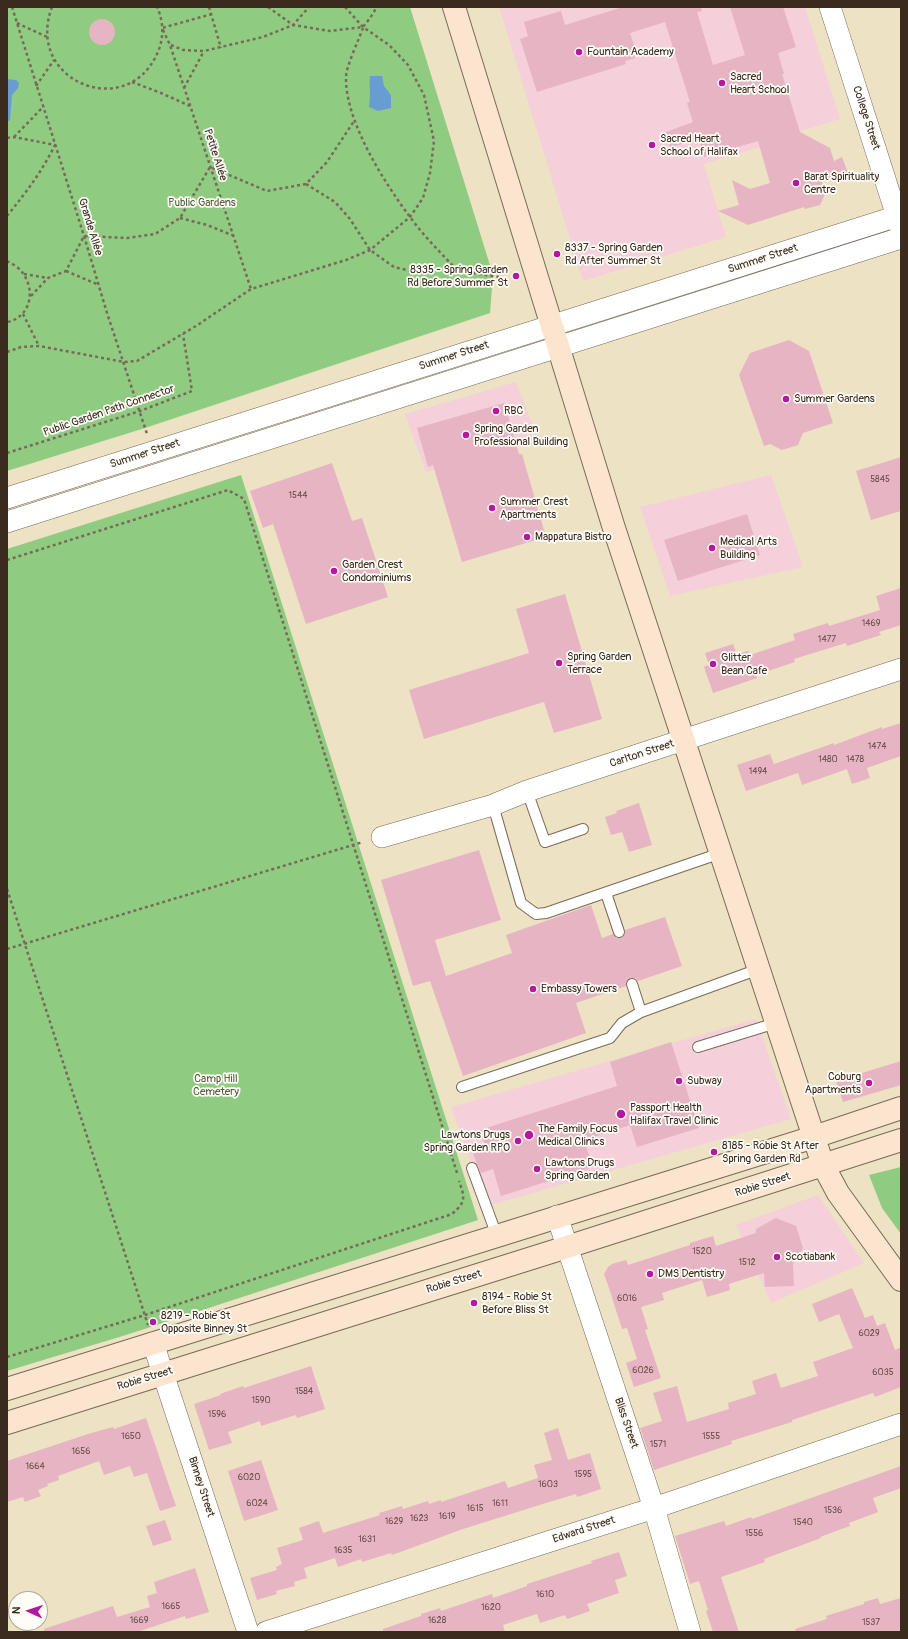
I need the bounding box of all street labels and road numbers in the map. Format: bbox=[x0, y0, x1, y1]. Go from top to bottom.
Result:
street label: College Street bbox=[849, 84, 883, 152]
street label: Petite Allée bbox=[200, 127, 230, 183]
street label: Grande Allée bbox=[75, 197, 105, 257]
street label: Summer Street bbox=[726, 241, 800, 277]
street label: Summer Street bbox=[417, 338, 491, 374]
street label: Public Garden Path Connector bbox=[42, 382, 176, 440]
street label: Summer Street bbox=[108, 436, 182, 472]
street label: Carlton Street bbox=[608, 737, 676, 771]
street label: Robie Street bbox=[734, 1170, 792, 1200]
street label: Robie Street bbox=[425, 1267, 483, 1297]
street label: Robie Street bbox=[116, 1364, 174, 1394]
street label: Bliss Street bbox=[611, 1396, 641, 1450]
street label: Binney Street bbox=[185, 1455, 217, 1519]
street label: Edward Street bbox=[551, 1514, 617, 1546]

